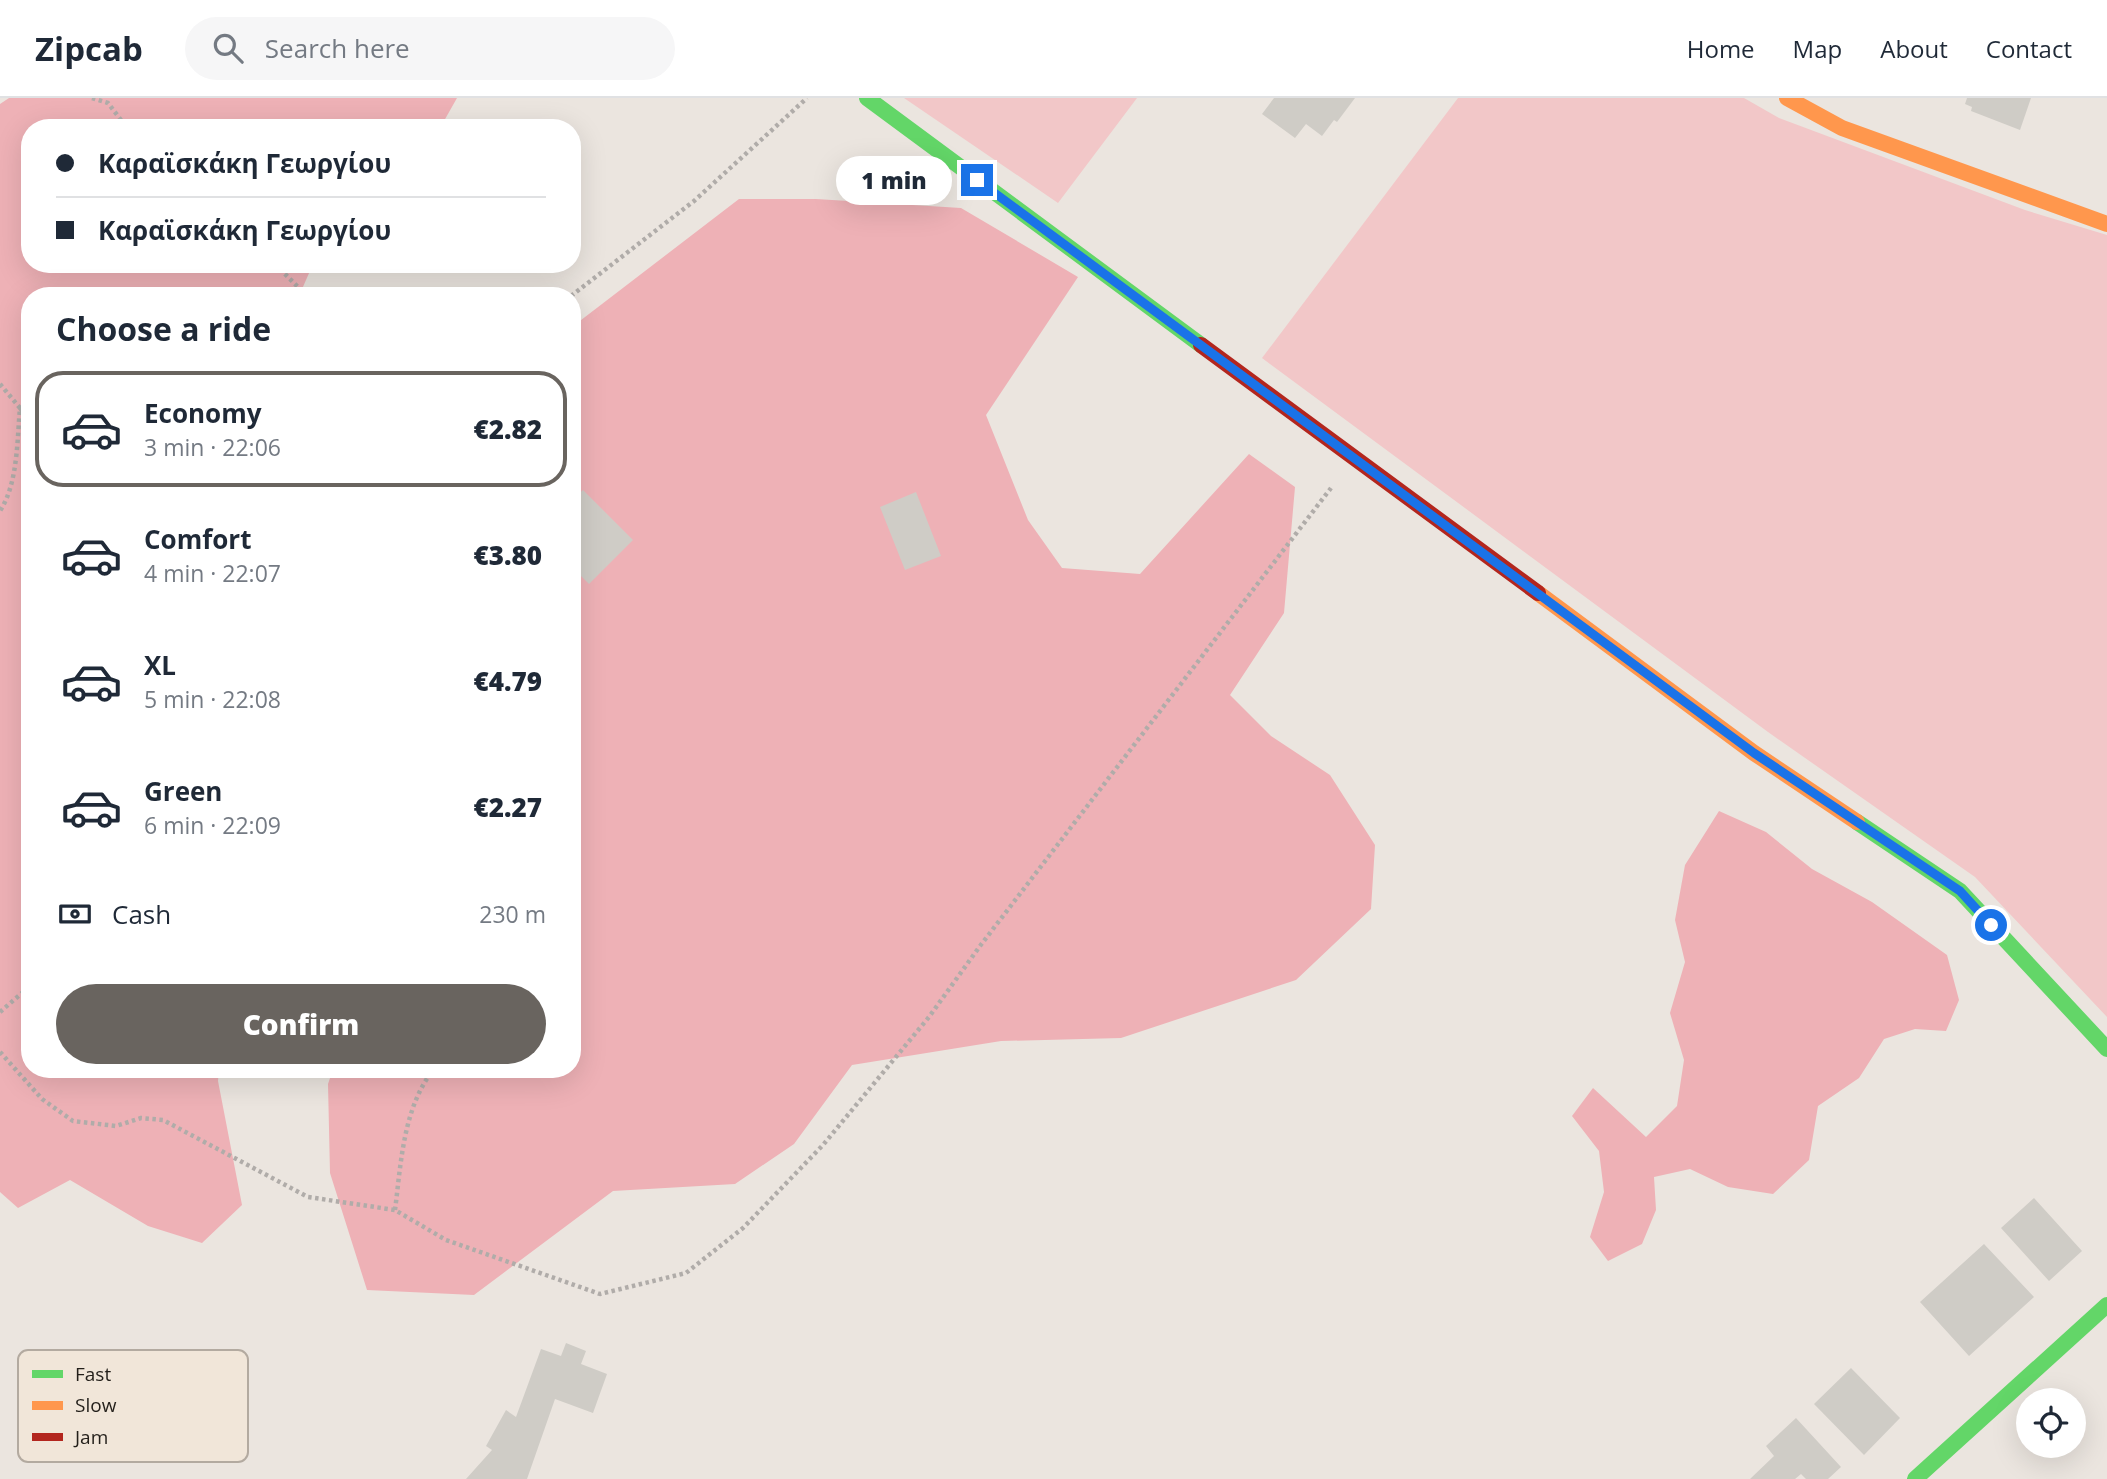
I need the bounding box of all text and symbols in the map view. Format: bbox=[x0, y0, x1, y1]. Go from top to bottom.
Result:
search box bbox=[185, 17, 675, 80]
text: Zipcab bbox=[35, 26, 143, 71]
icon: search bbox=[209, 29, 247, 67]
text: Search here bbox=[265, 30, 410, 66]
text: Home bbox=[1687, 32, 1755, 65]
text: Map bbox=[1793, 32, 1842, 65]
text: About bbox=[1880, 32, 1948, 65]
text: Contact bbox=[1986, 32, 2072, 65]
text: Καραϊσκάκη Γεωργίου bbox=[98, 145, 391, 181]
callout: 1 min bbox=[837, 155, 953, 204]
text: 1 min bbox=[861, 164, 927, 196]
route end bbox=[961, 164, 993, 196]
text: Καραϊσκάκη Γεωργίου bbox=[98, 212, 391, 248]
text: Choose a ride bbox=[56, 307, 271, 350]
text: Economy bbox=[144, 395, 262, 431]
icon: car bbox=[60, 398, 123, 461]
text: €2.82 bbox=[474, 411, 542, 447]
text: 3 min · 22:06 bbox=[144, 431, 281, 463]
text: Comfort bbox=[144, 521, 251, 557]
icon: car bbox=[60, 524, 123, 587]
text: €3.80 bbox=[474, 537, 542, 573]
text: 4 min · 22:07 bbox=[144, 557, 281, 589]
text: XL bbox=[144, 647, 176, 683]
icon: car bbox=[60, 650, 123, 713]
text: €4.79 bbox=[474, 663, 542, 699]
text: 5 min · 22:08 bbox=[144, 683, 281, 715]
text: Green bbox=[144, 773, 222, 809]
icon: car bbox=[60, 776, 123, 839]
text: €2.27 bbox=[474, 789, 542, 825]
text: 6 min · 22:09 bbox=[144, 809, 281, 841]
icon: cash bbox=[56, 895, 94, 933]
text: Cash bbox=[112, 896, 171, 932]
text: 230 m bbox=[479, 898, 546, 930]
route start bbox=[1975, 909, 2007, 941]
button: Confirm bbox=[56, 984, 546, 1064]
legend bbox=[18, 1350, 248, 1462]
text: Fast bbox=[75, 1361, 111, 1387]
map controls bbox=[2016, 1388, 2086, 1458]
button: locate bbox=[2016, 1388, 2086, 1458]
text: Slow bbox=[75, 1392, 117, 1418]
text: Jam bbox=[73, 1424, 108, 1450]

